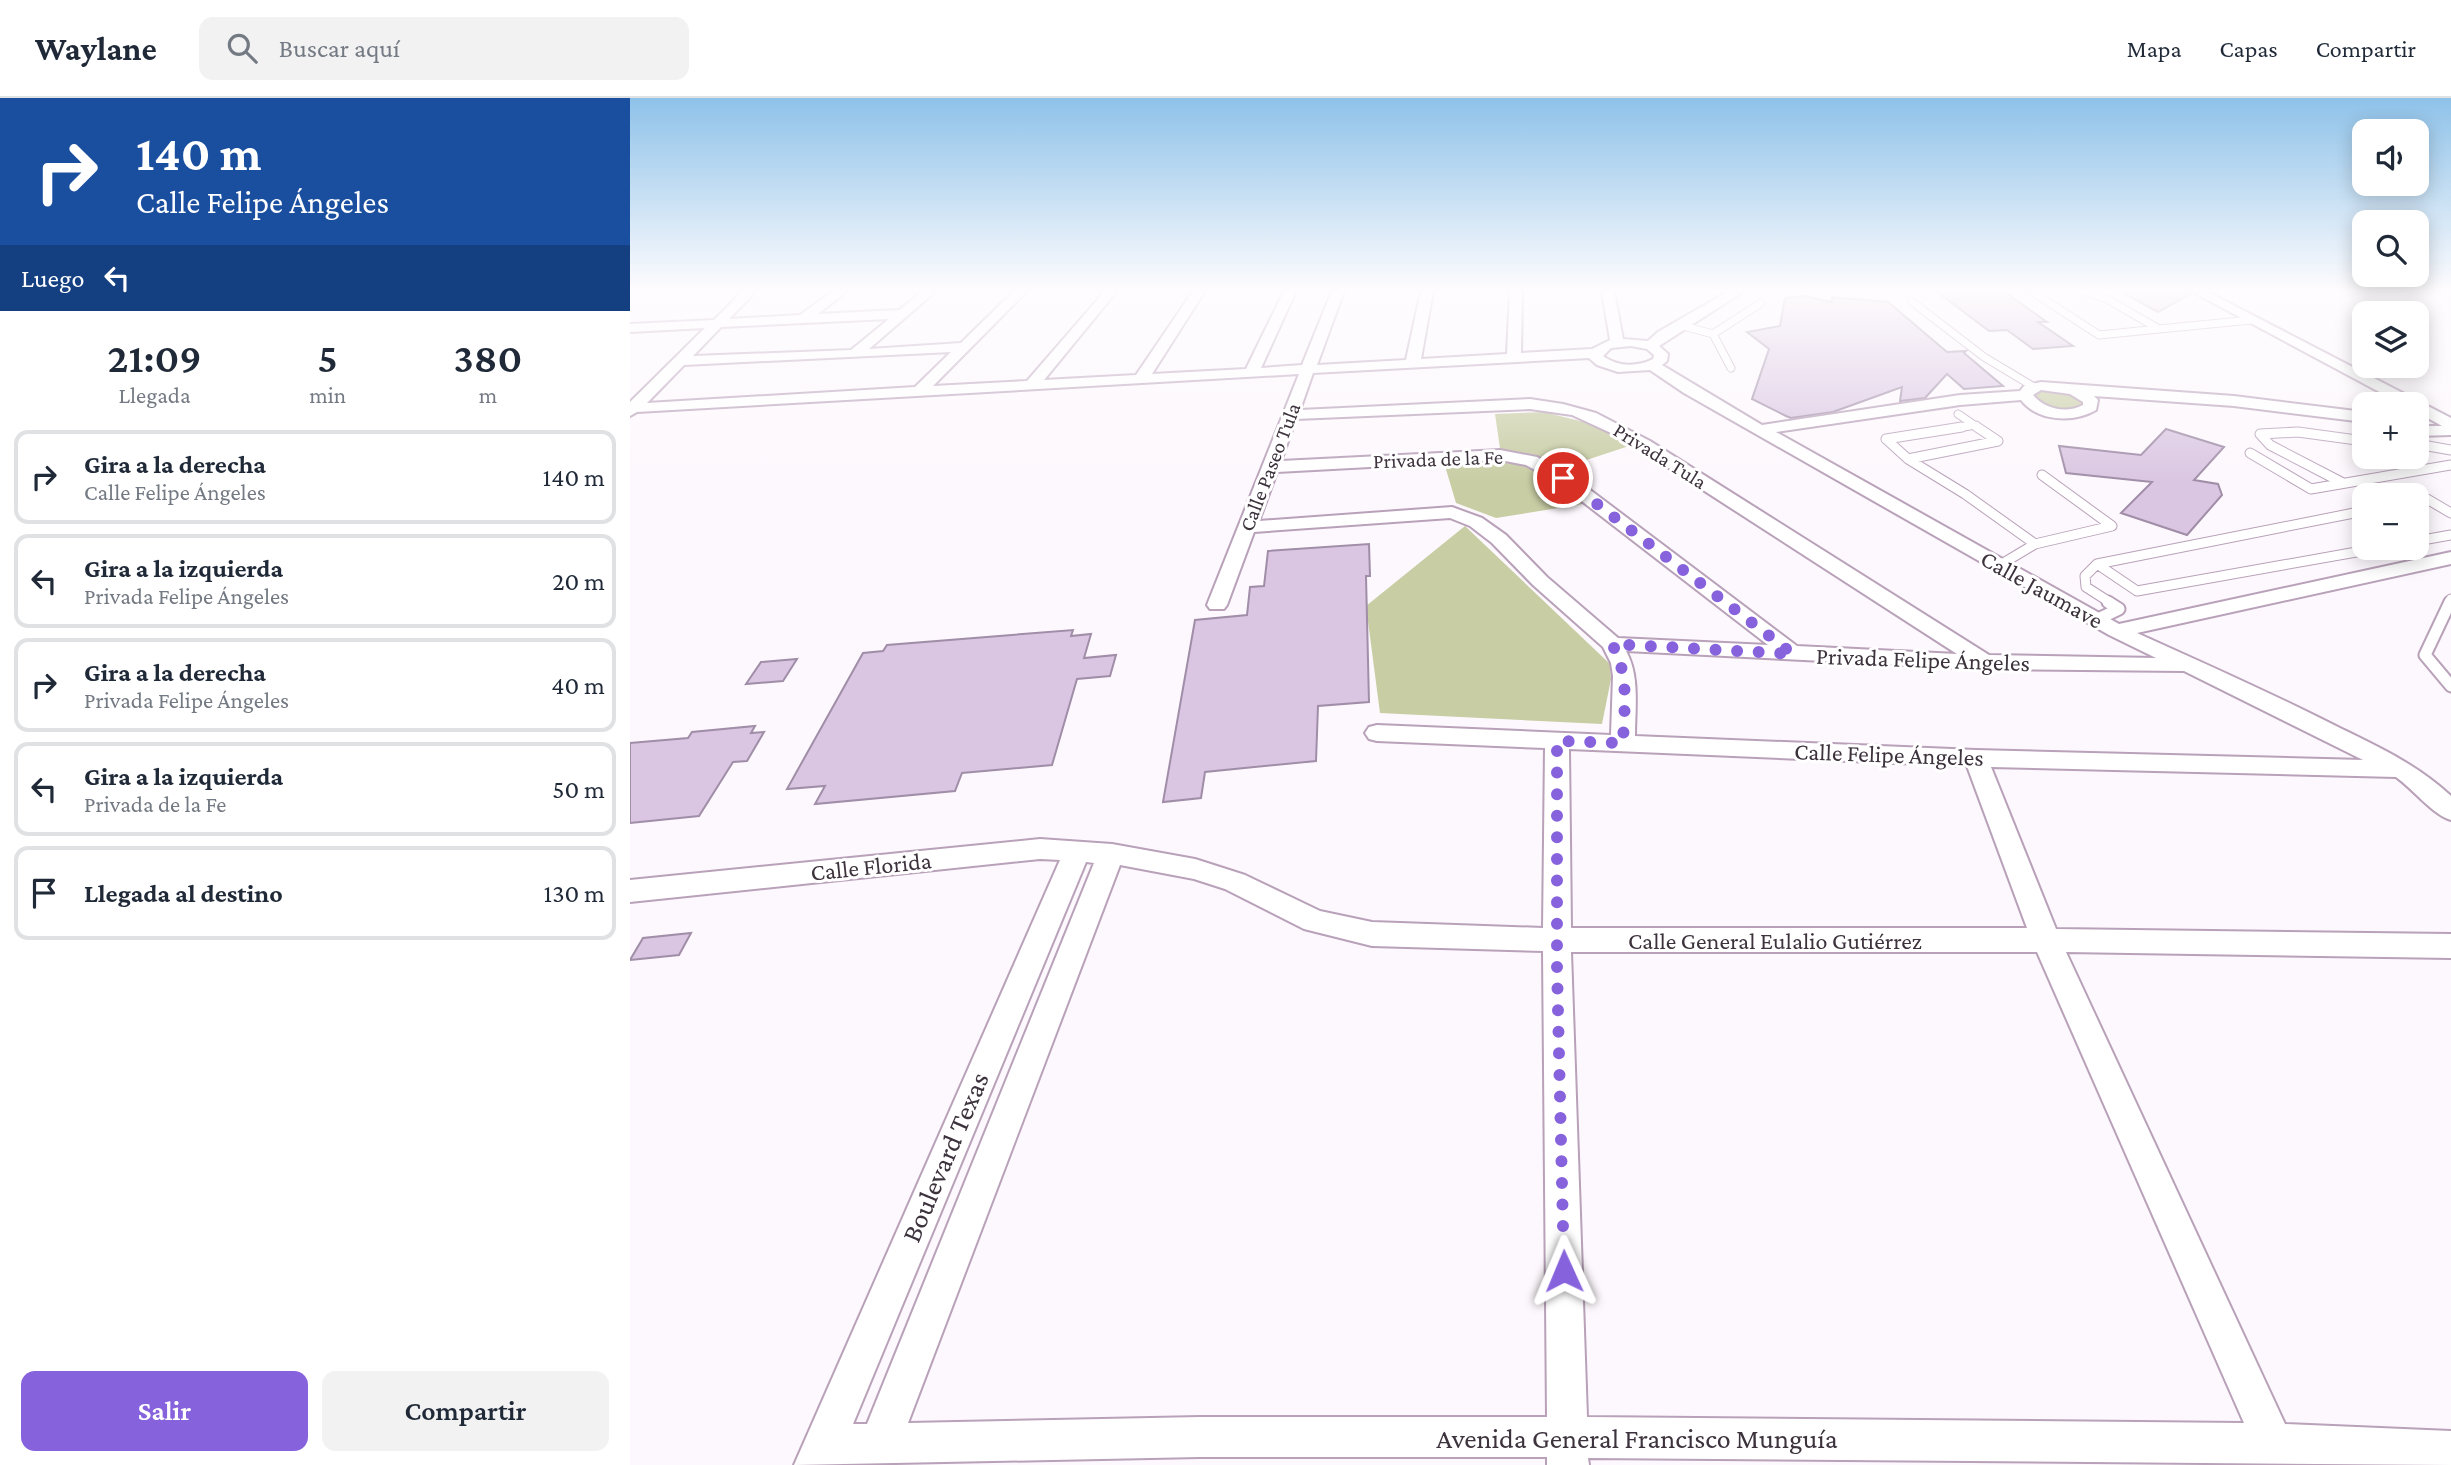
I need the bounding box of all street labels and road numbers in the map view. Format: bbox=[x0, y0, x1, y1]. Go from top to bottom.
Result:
street label: Calle Paseo Tula bbox=[1234, 399, 1306, 535]
street label: Privada Tula bbox=[1609, 418, 1711, 494]
street label: Privada de la Fe bbox=[1373, 445, 1503, 473]
street label: Calle Jaumave bbox=[1976, 544, 2108, 634]
street label: Privada Felipe Ángeles bbox=[1816, 642, 2030, 676]
street label: Calle Felipe Ángeles bbox=[1794, 737, 1984, 771]
street label: Calle Florida bbox=[809, 846, 933, 886]
street label: Calle General Eulalio Gutiérrez bbox=[1628, 927, 1922, 954]
street label: Boulevard Texas bbox=[895, 1067, 995, 1247]
street label: Avenida General Francisco Munguía bbox=[1436, 1423, 1838, 1454]

